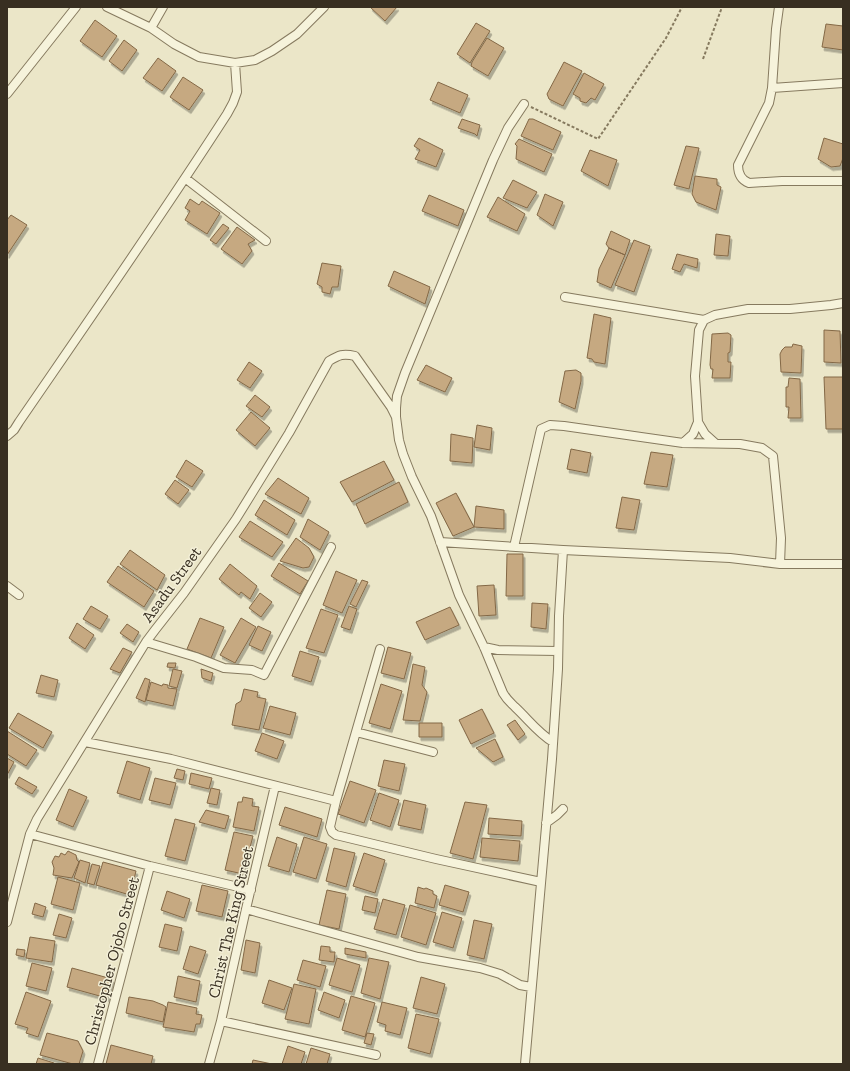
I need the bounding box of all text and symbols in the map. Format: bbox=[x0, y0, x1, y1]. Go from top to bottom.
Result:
street label: Asadu Street bbox=[138, 543, 205, 626]
street label: Christ The King Street bbox=[204, 844, 257, 1000]
street label: Christopher Ojobo Street bbox=[80, 875, 143, 1047]

